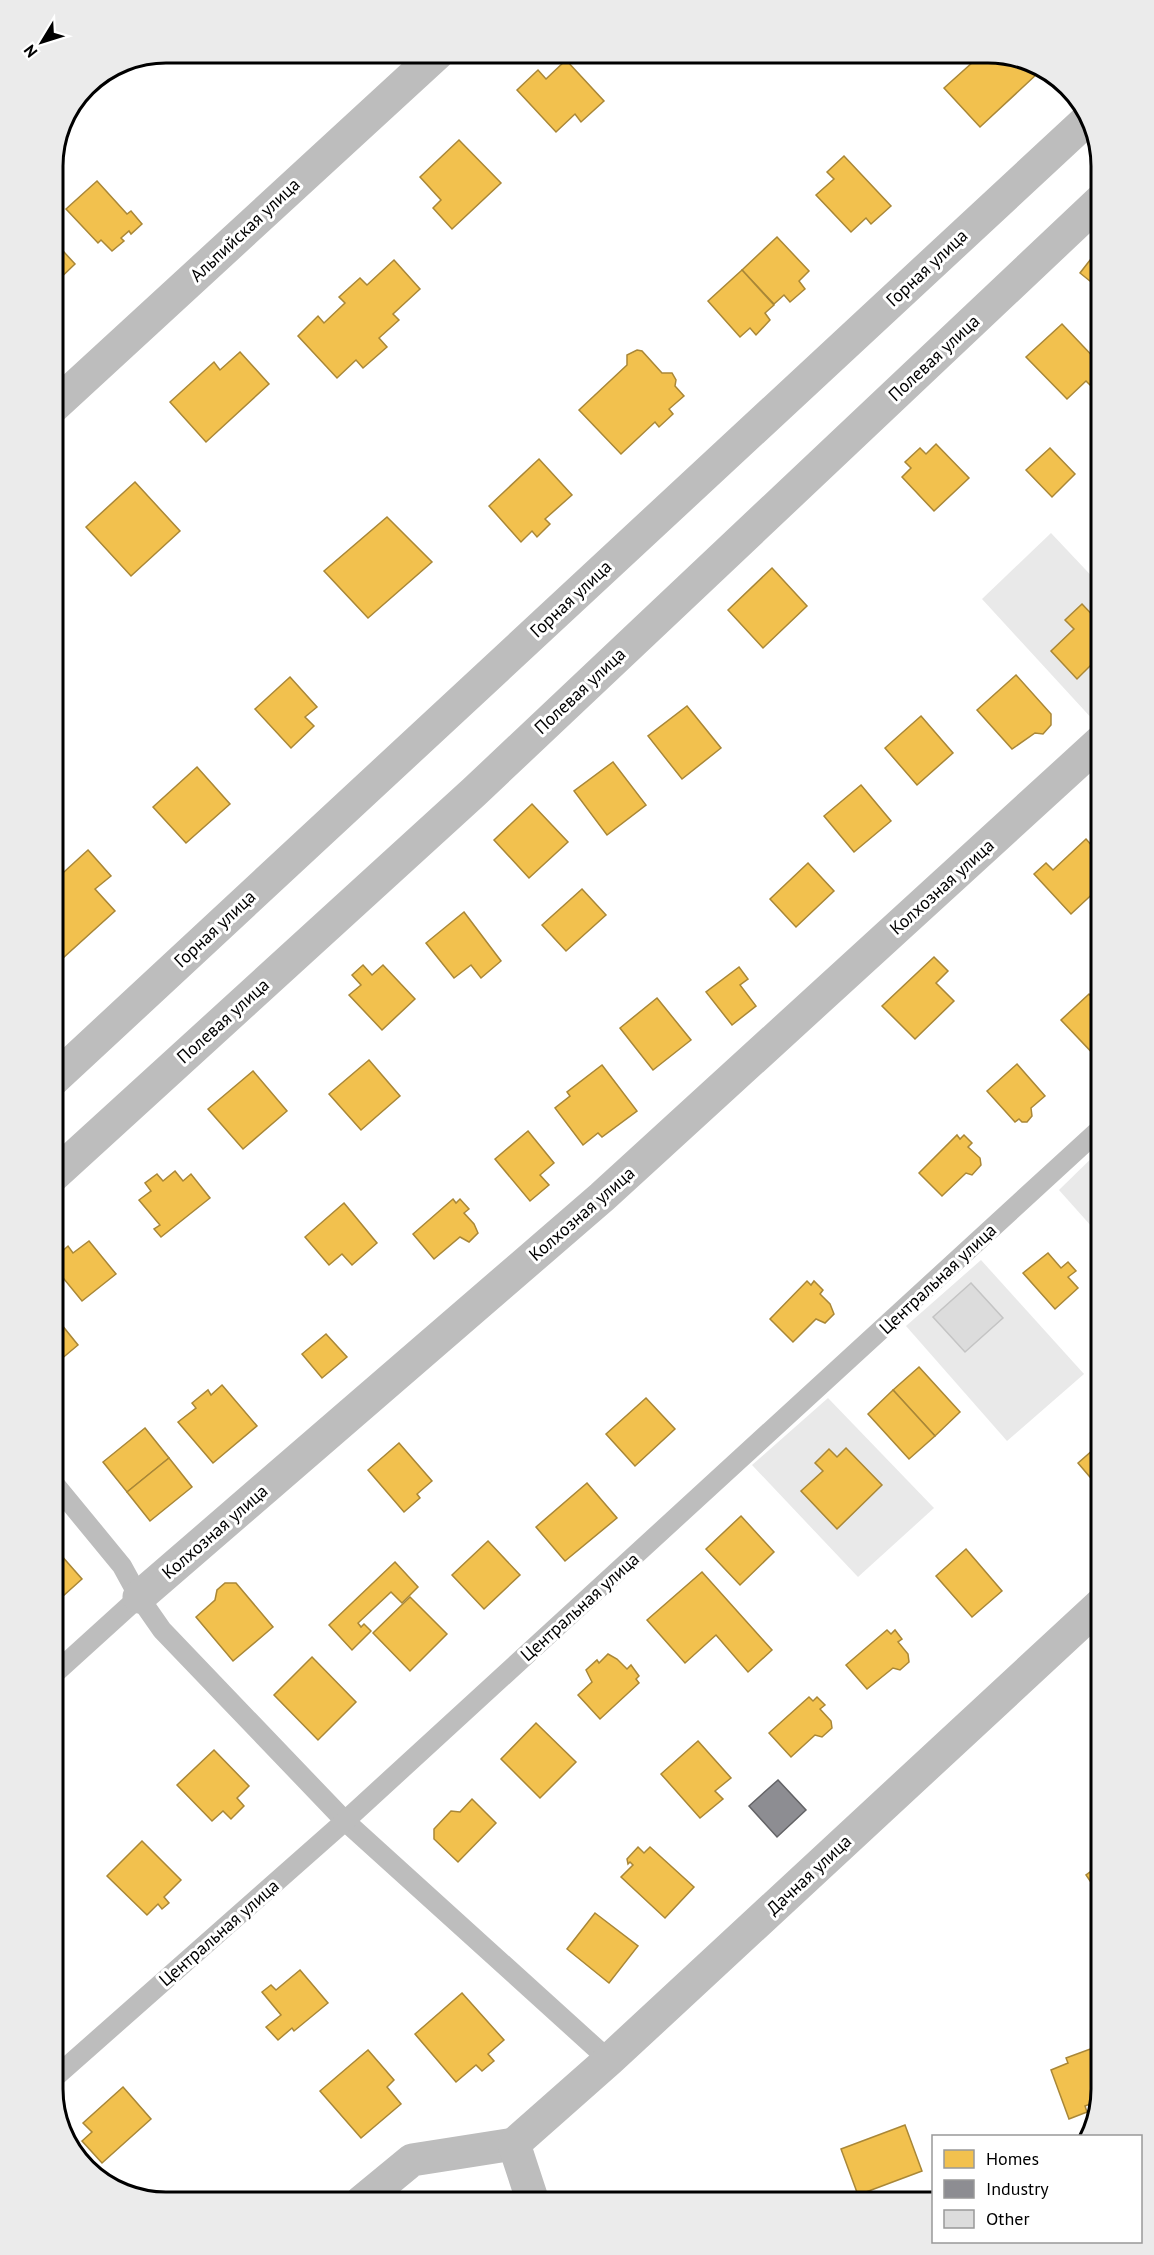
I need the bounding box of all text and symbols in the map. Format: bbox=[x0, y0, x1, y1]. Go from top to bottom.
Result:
north arrow bbox=[12, 12, 72, 72]
text: N bbox=[19, 41, 41, 62]
street label: Альпийская улица bbox=[185, 173, 304, 286]
street label: Горная улица bbox=[881, 224, 972, 311]
street label: Полевая улица bbox=[883, 309, 984, 406]
street label: Горная улица bbox=[525, 555, 616, 642]
street label: Полевая улица bbox=[529, 642, 630, 739]
street label: Колхозная улица bbox=[885, 834, 999, 940]
street label: Горная улица bbox=[169, 885, 260, 972]
street label: Полевая улица bbox=[172, 973, 274, 1068]
street label: Колхозная улица bbox=[524, 1161, 639, 1266]
street label: Центральная улица bbox=[874, 1218, 1001, 1339]
street label: Колхозная улица bbox=[157, 1479, 272, 1584]
street label: Центральная улица bbox=[516, 1547, 644, 1666]
street label: Дачная улица bbox=[761, 1830, 856, 1920]
street label: Центральная улица bbox=[154, 1874, 284, 1991]
legend bbox=[932, 2135, 1142, 2243]
text: Homes bbox=[986, 2147, 1039, 2170]
text: Industry bbox=[986, 2177, 1049, 2200]
text: Other bbox=[986, 2207, 1030, 2230]

